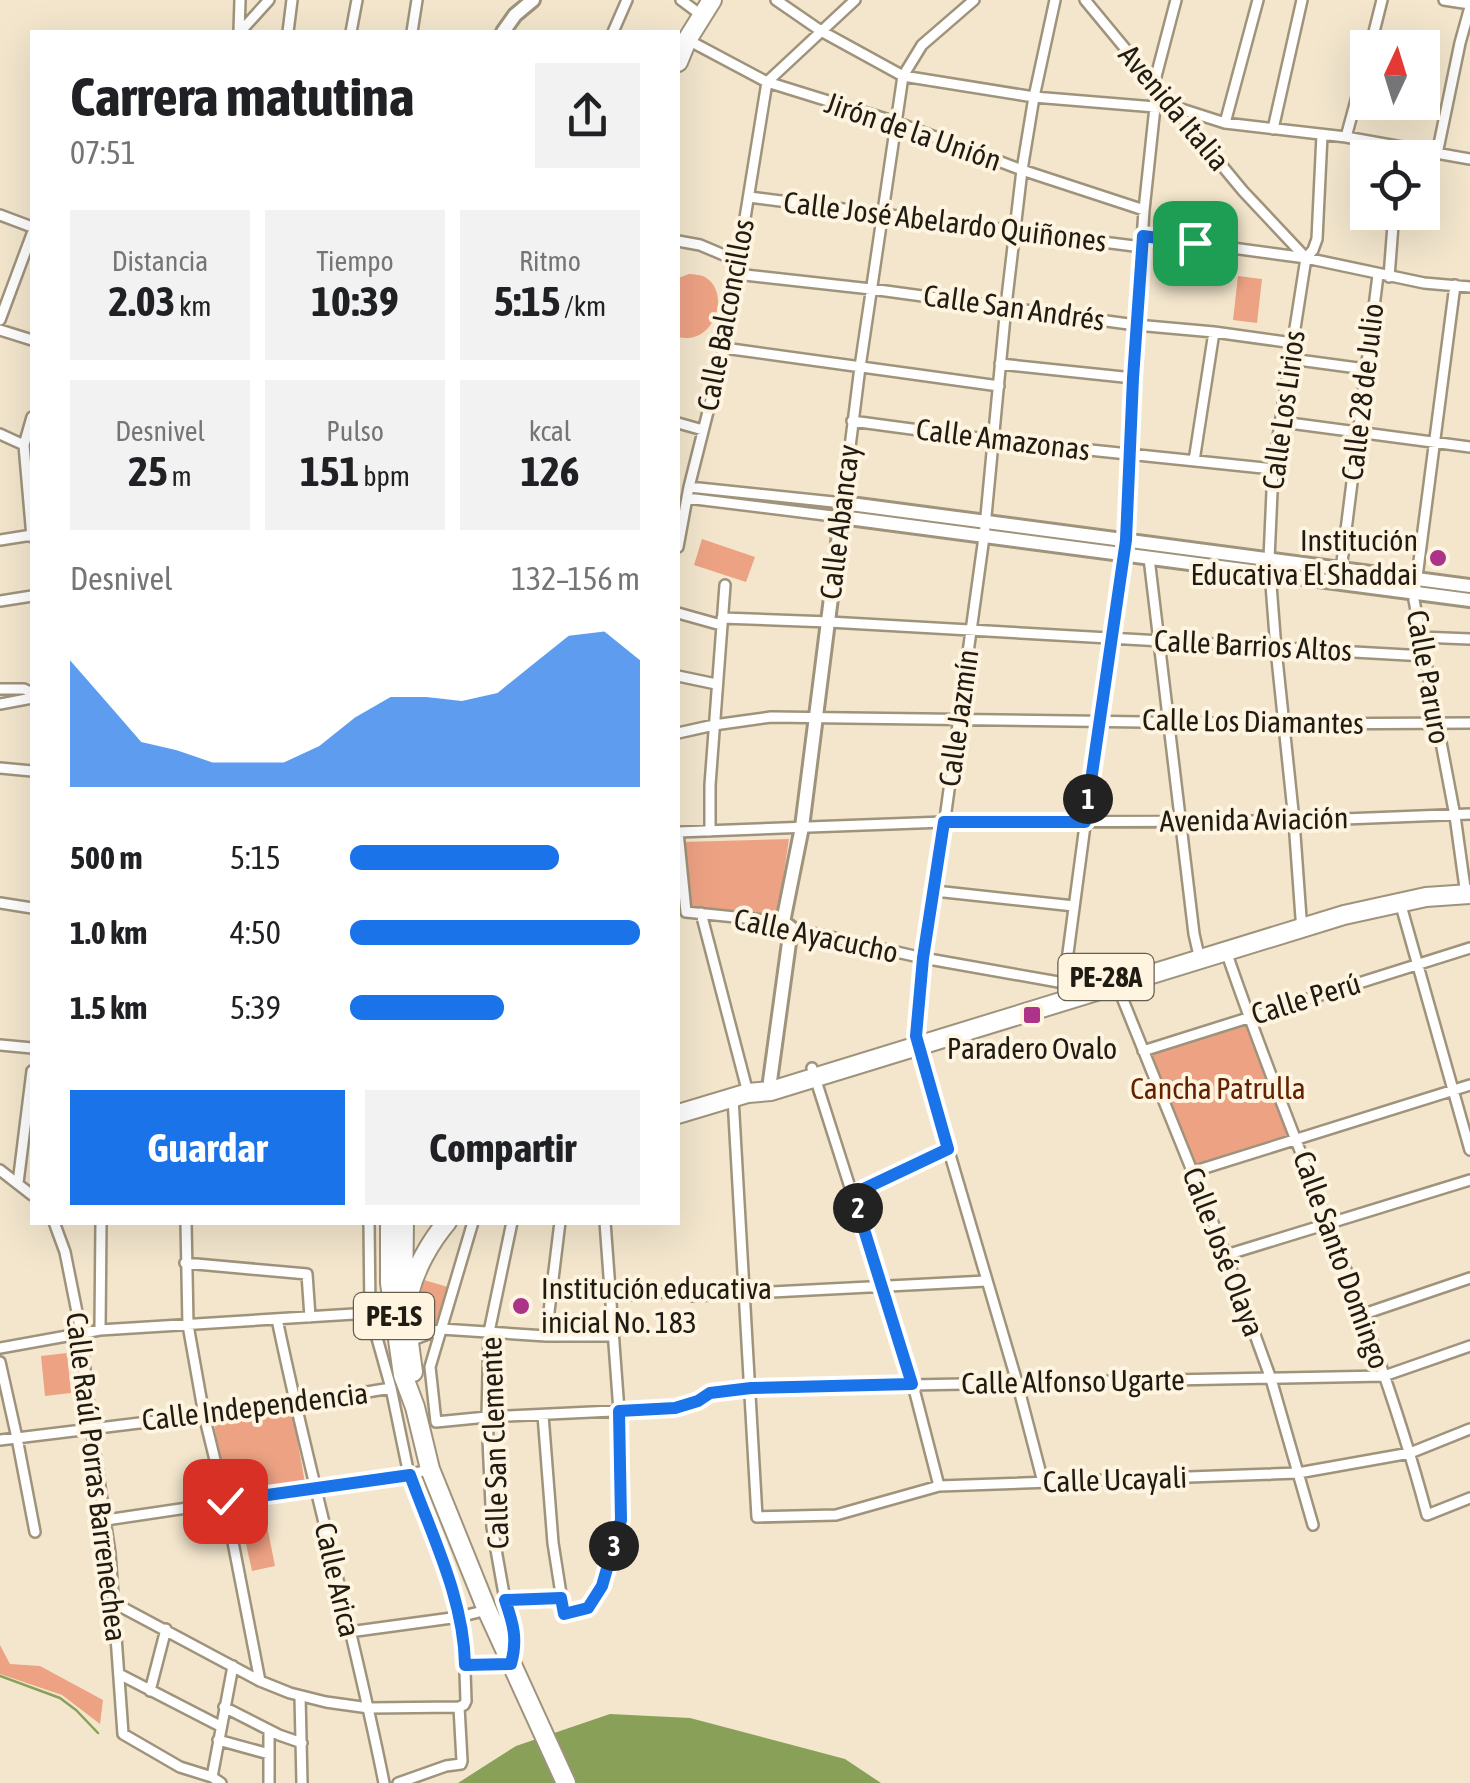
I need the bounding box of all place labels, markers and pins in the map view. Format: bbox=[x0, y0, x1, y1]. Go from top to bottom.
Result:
pin bbox=[1153, 201, 1238, 286]
place label: Institución Educativa El Shaddai bbox=[1191, 523, 1418, 591]
marker: Institución Educativa El Shaddai bbox=[1427, 547, 1449, 569]
pin: 1 bbox=[1063, 774, 1113, 824]
marker: Paradero Ovalo bbox=[1021, 1004, 1043, 1026]
place label: Paradero Ovalo bbox=[947, 1031, 1117, 1065]
pin: 2 bbox=[833, 1183, 883, 1233]
place label: Institución educativa inicial No. 183 bbox=[541, 1271, 772, 1339]
marker: Institución educativa inicial No. 183 bbox=[510, 1295, 532, 1317]
pin bbox=[183, 1459, 268, 1544]
pin: 3 bbox=[589, 1521, 639, 1571]

